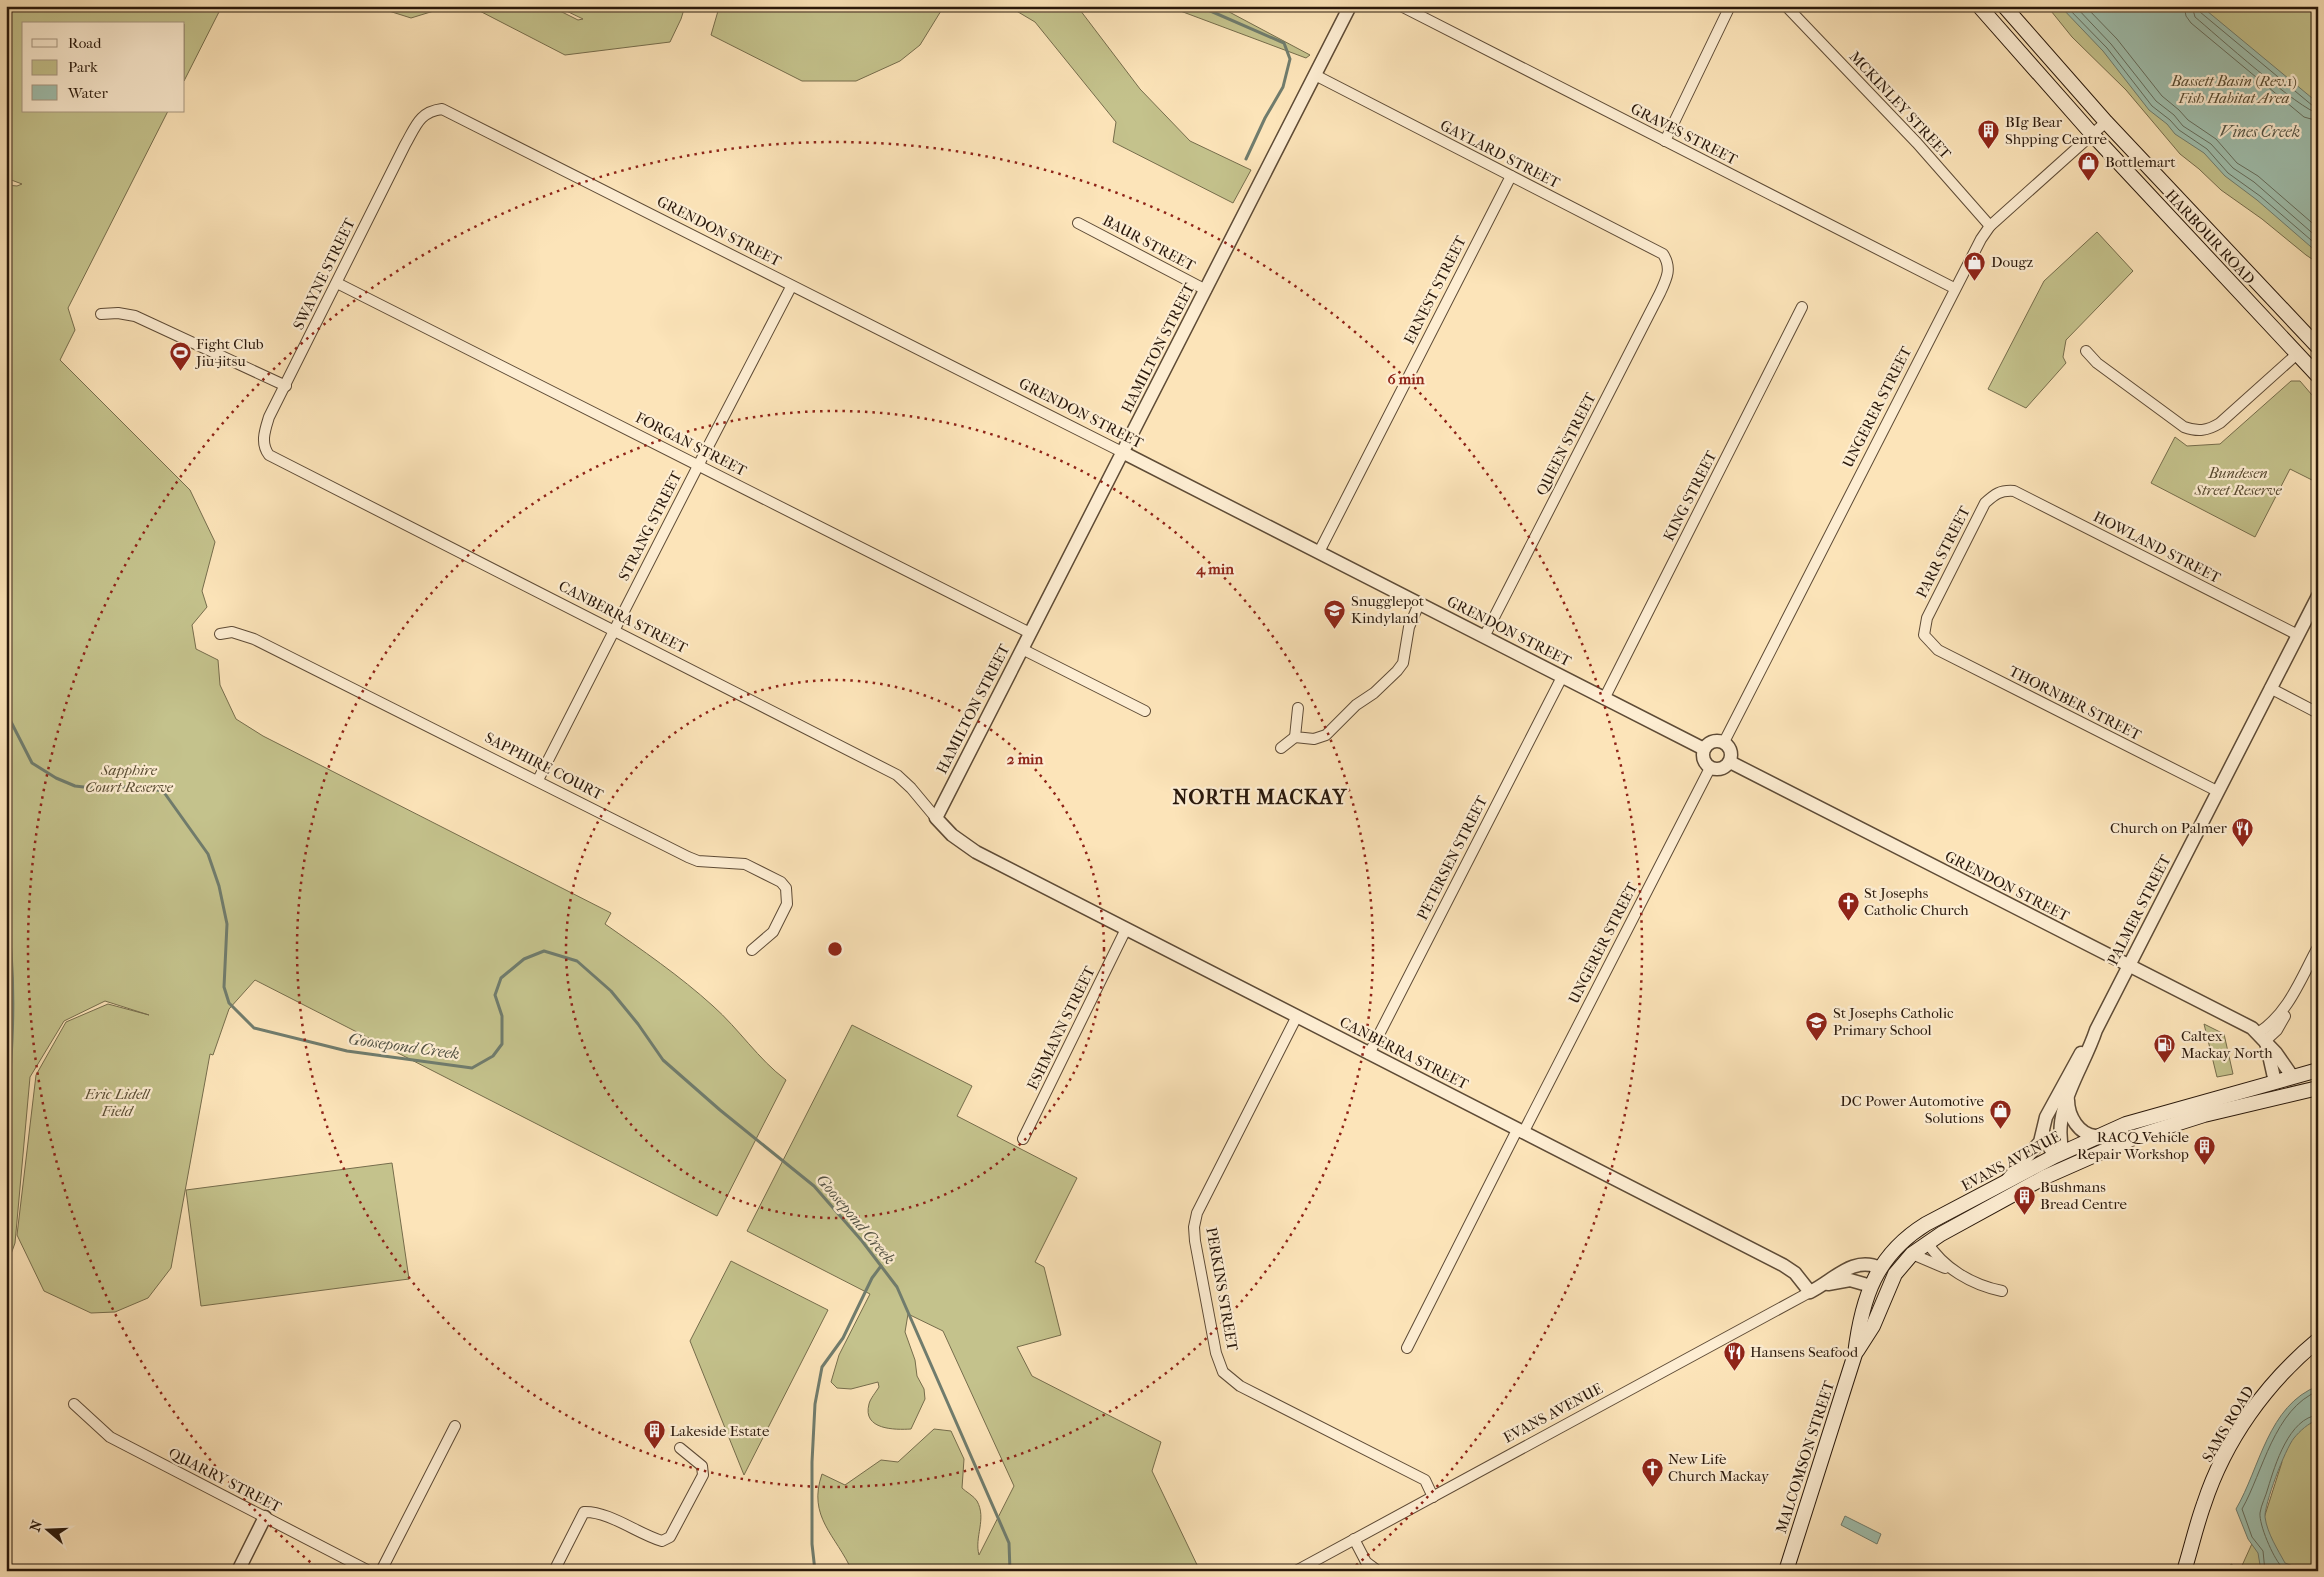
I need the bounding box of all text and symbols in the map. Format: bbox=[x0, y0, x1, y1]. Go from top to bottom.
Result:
legend bbox=[22, 22, 185, 112]
text: Road bbox=[68, 34, 102, 52]
street label: MCKINLEY STREET bbox=[1845, 47, 1955, 163]
text: Park bbox=[68, 58, 98, 76]
park label: Bassett Basin (Rev.1) Fish Habitat Area bbox=[2170, 72, 2297, 107]
text: Water bbox=[67, 84, 108, 102]
street label: GRAVES STREET bbox=[1628, 99, 1741, 169]
place label: BIg Bear Shpping Centre bbox=[2005, 113, 2108, 148]
street label: GAYLARD STREET bbox=[1437, 116, 1564, 192]
building icon: BIg Bear Shpping Centre bbox=[1977, 119, 2001, 150]
water label: Vines Creek bbox=[2220, 122, 2300, 141]
shop icon: Bottlemart bbox=[2077, 150, 2101, 181]
place label: Bottlemart bbox=[2105, 153, 2176, 171]
street label: HARBOUR ROAD bbox=[2162, 186, 2258, 288]
street label: GRENDON STREET bbox=[654, 192, 785, 270]
street label: BAUR STREET bbox=[1100, 211, 1199, 275]
street label: SWAYNE STREET bbox=[289, 214, 359, 333]
street label: ERNEST STREET bbox=[1400, 232, 1470, 347]
shop icon: Dougz bbox=[1963, 250, 1987, 281]
place label: Dougz bbox=[1991, 253, 2034, 271]
street label: HAMILTON STREET bbox=[1117, 279, 1199, 416]
place label: Fight Club Jiu-jitsu bbox=[195, 335, 264, 370]
sports icon: Fight Club Jiu-jitsu bbox=[168, 341, 192, 372]
street label: UNGERER STREET bbox=[1839, 342, 1916, 471]
text: 6 min bbox=[1388, 370, 1425, 388]
street label: GRENDON STREET bbox=[1016, 374, 1147, 452]
street label: QUEEN STREET bbox=[1532, 389, 1600, 498]
street label: FORGAN STREET bbox=[632, 408, 750, 480]
street label: KING STREET bbox=[1660, 447, 1721, 544]
park label: Bundesen Street Reserve bbox=[2193, 464, 2282, 499]
street label: STRANG STREET bbox=[615, 467, 686, 584]
street label: PARR STREET bbox=[1912, 502, 1974, 601]
street label: HOWLAND STREET bbox=[2090, 507, 2224, 587]
text: 4 min bbox=[1195, 560, 1234, 578]
street label: CANBERRA STREET bbox=[556, 577, 691, 658]
place label: Snugglepot Kindyland bbox=[1351, 592, 1425, 627]
street label: GRENDON STREET bbox=[1444, 592, 1575, 670]
school or university icon: Snugglepot Kindyland bbox=[1323, 598, 1347, 629]
street label: HAMILTON STREET bbox=[932, 640, 1014, 777]
street label: THORNBER STREET bbox=[2006, 662, 2145, 745]
street label: SAPPHIRE COURT bbox=[482, 728, 607, 804]
text: 2 min bbox=[1007, 750, 1044, 768]
park label: Sapphire Court Reserve bbox=[85, 761, 174, 796]
district label: NORTH MACKAY bbox=[1173, 786, 1348, 809]
street label: PETERSEN STREET bbox=[1413, 792, 1492, 923]
restaurant icon: Church on Palmer bbox=[2231, 816, 2255, 847]
place label: Church on Palmer bbox=[2110, 819, 2228, 837]
street label: GRENDON STREET bbox=[1942, 847, 2073, 925]
street label: PALMER STREET bbox=[2103, 851, 2175, 968]
street label: UNGERER STREET bbox=[1565, 878, 1642, 1007]
place label: St Josephs Catholic Church bbox=[1864, 884, 1969, 919]
church icon: St Josephs Catholic Church bbox=[1836, 890, 1860, 921]
centre of rings bbox=[826, 940, 844, 958]
street label: ESHMANN STREET bbox=[1023, 962, 1099, 1093]
place label: St Josephs Catholic Primary School bbox=[1833, 1004, 1954, 1039]
school or university icon: St Josephs Catholic Primary School bbox=[1805, 1010, 1829, 1041]
street label: CANBERRA STREET bbox=[1337, 1013, 1472, 1094]
place label: Caltex Mackay North bbox=[2181, 1027, 2273, 1062]
water label: Goosepond Creek bbox=[347, 1029, 461, 1063]
fuel station icon: Caltex Mackay North bbox=[2153, 1033, 2177, 1064]
park label: Eric Lidell Field bbox=[84, 1085, 152, 1120]
place label: DC Power Automotive Solutions bbox=[1840, 1092, 1985, 1127]
shop icon: DC Power Automotive Solutions bbox=[1988, 1098, 2012, 1129]
street label: EVANS AVENUE bbox=[1958, 1127, 2064, 1195]
place label: RACQ Vehicle Repair Workshop bbox=[2077, 1128, 2190, 1163]
building icon: RACQ Vehicle Repair Workshop bbox=[2193, 1134, 2217, 1165]
water label: Goosepond Creek bbox=[813, 1170, 899, 1268]
place label: Bushmans Bread Centre bbox=[2040, 1178, 2128, 1213]
building icon: Bushmans Bread Centre bbox=[2012, 1184, 2036, 1215]
street label: PERKINS STREET bbox=[1202, 1226, 1242, 1353]
restaurant icon: Hansens Seafood bbox=[1722, 1340, 1746, 1371]
place label: Hansens Seafood bbox=[1750, 1343, 1859, 1361]
street label: MALCOMSON STREET bbox=[1772, 1378, 1838, 1535]
street label: EVANS AVENUE bbox=[1500, 1379, 1606, 1447]
street label: SAMS ROAD bbox=[2198, 1383, 2258, 1465]
building icon: Lakeside Estate bbox=[642, 1419, 666, 1450]
place label: Lakeside Estate bbox=[670, 1422, 770, 1440]
street label: QUARRY STREET bbox=[166, 1444, 285, 1517]
place label: New Life Church Mackay bbox=[1668, 1450, 1770, 1485]
church icon: New Life Church Mackay bbox=[1640, 1456, 1664, 1487]
north arrow bbox=[22, 1504, 72, 1554]
text: N bbox=[26, 1518, 46, 1534]

